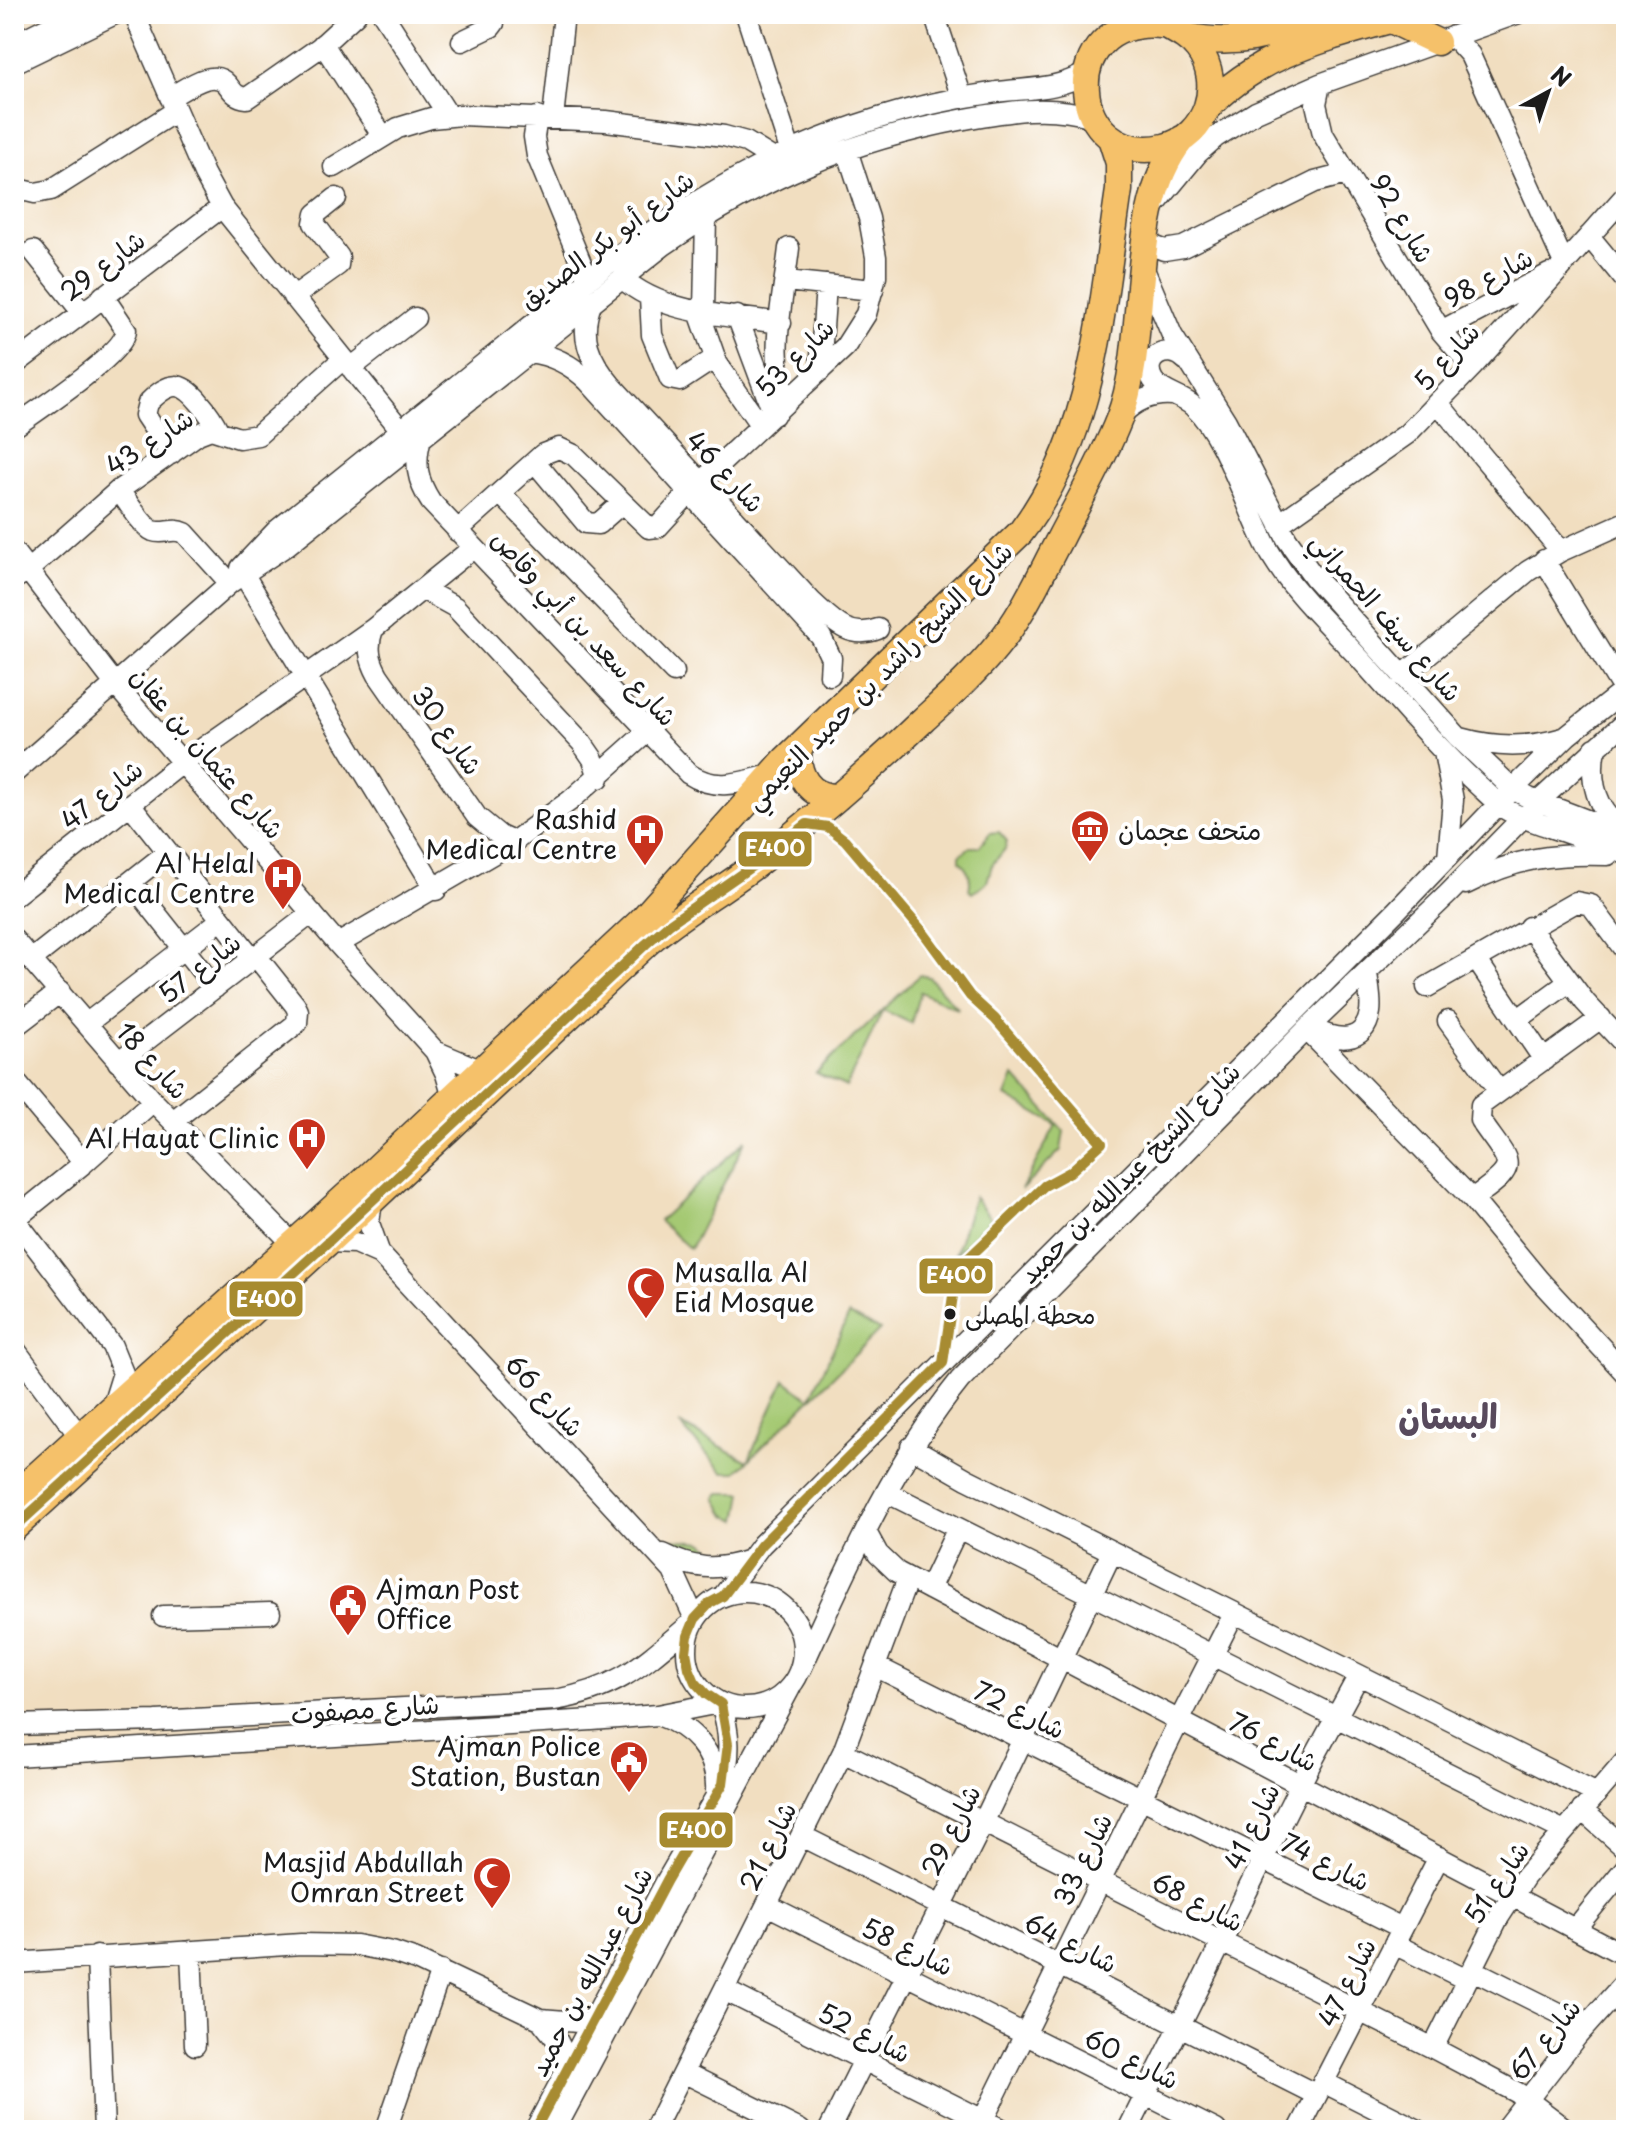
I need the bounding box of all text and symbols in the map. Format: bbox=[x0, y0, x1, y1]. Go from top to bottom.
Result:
north arrow bbox=[1508, 52, 1588, 132]
text: N bbox=[1545, 57, 1579, 94]
street label: شارع أبو بكر الصديق bbox=[510, 160, 702, 318]
street label: شارع 92 bbox=[1361, 166, 1445, 270]
street label: شارع 29 bbox=[51, 220, 153, 310]
street label: شارع 98 bbox=[1436, 237, 1540, 317]
street label: شارع 53 bbox=[745, 308, 843, 406]
street label: شارع 5 bbox=[1404, 313, 1488, 399]
street label: شارع 43 bbox=[97, 398, 201, 484]
street label: شارع 46 bbox=[678, 421, 774, 521]
street label: شارع سعد بن أبي وقاص bbox=[479, 520, 687, 738]
street label: شارع سيف الحمراني bbox=[1298, 522, 1472, 713]
street label: شارع الشيخ راشد بن حميد النعيمي bbox=[735, 532, 1024, 821]
street label: شارع عثمان بن عفان bbox=[122, 657, 294, 847]
street label: شارع 30 bbox=[403, 677, 493, 783]
street label: شارع 47 bbox=[51, 749, 151, 839]
place label: Rashid Medical Centre bbox=[425, 799, 617, 868]
museum icon: متحف عجمان bbox=[1069, 808, 1111, 863]
place label: متحف عجمان bbox=[1118, 810, 1261, 849]
hospital icon: Rashid Medical Centre bbox=[624, 812, 666, 867]
line badge: E400 bbox=[737, 830, 813, 868]
text: E400 bbox=[745, 830, 805, 863]
place label: Al Helal Medical Centre bbox=[63, 843, 255, 912]
hospital icon: Al Helal Medical Centre bbox=[262, 856, 304, 911]
street label: شارع 57 bbox=[149, 922, 249, 1012]
street label: شارع 18 bbox=[108, 1013, 198, 1107]
street label: شارع الشيخ عبدالله بن حميد bbox=[1009, 1052, 1249, 1292]
hospital icon: Al Hayat Clinic bbox=[286, 1116, 328, 1171]
place label: Al Hayat Clinic bbox=[85, 1118, 279, 1157]
place label: Musalla Al Eid Mosque bbox=[674, 1252, 815, 1321]
line badge: E400 bbox=[918, 1257, 994, 1295]
text: E400 bbox=[926, 1257, 986, 1290]
mosque icon: Musalla Al Eid Mosque bbox=[625, 1265, 667, 1320]
line badge: E400 bbox=[228, 1280, 304, 1318]
text: E400 bbox=[236, 1281, 296, 1314]
place label: محطة المصلى bbox=[965, 1296, 1095, 1332]
marker: محطة المصلى bbox=[942, 1306, 958, 1322]
street label: شارع 66 bbox=[496, 1345, 594, 1445]
district label: البستان bbox=[1398, 1389, 1498, 1441]
place label: Ajman Post Office bbox=[376, 1569, 519, 1638]
public building icon: Ajman Post Office bbox=[327, 1582, 369, 1637]
street label: شارع 72 bbox=[968, 1670, 1072, 1748]
street label: شارع مصفوت bbox=[289, 1683, 441, 1733]
street label: شارع 76 bbox=[1223, 1701, 1325, 1781]
place label: Ajman Police Station, Bustan bbox=[410, 1726, 601, 1795]
public building icon: Ajman Police Station, Bustan bbox=[608, 1739, 650, 1794]
street label: شارع 41 bbox=[1213, 1776, 1289, 1876]
street label: شارع 29 bbox=[910, 1778, 990, 1882]
street label: شارع 21 bbox=[729, 1795, 805, 1897]
street label: شارع 33 bbox=[1043, 1806, 1121, 1912]
line badge: E400 bbox=[658, 1811, 734, 1849]
text: E400 bbox=[666, 1812, 726, 1845]
street label: شارع 74 bbox=[1275, 1822, 1377, 1900]
street label: شارع 51 bbox=[1454, 1833, 1538, 1931]
place label: Masjid Abdullah Omran Street bbox=[263, 1842, 464, 1911]
mosque icon: Masjid Abdullah Omran Street bbox=[471, 1855, 513, 1910]
street label: شارع عبدالله بن حميد bbox=[518, 1859, 662, 2083]
street label: شارع 68 bbox=[1145, 1861, 1251, 1941]
street label: شارع 64 bbox=[1018, 1902, 1124, 1982]
street label: شارع 58 bbox=[856, 1907, 960, 1985]
street label: شارع 47 bbox=[1307, 1931, 1385, 2033]
street label: شارع 67 bbox=[1498, 1989, 1590, 2089]
street label: شارع 52 bbox=[812, 1992, 918, 2072]
street label: شارع 60 bbox=[1078, 2017, 1186, 2099]

